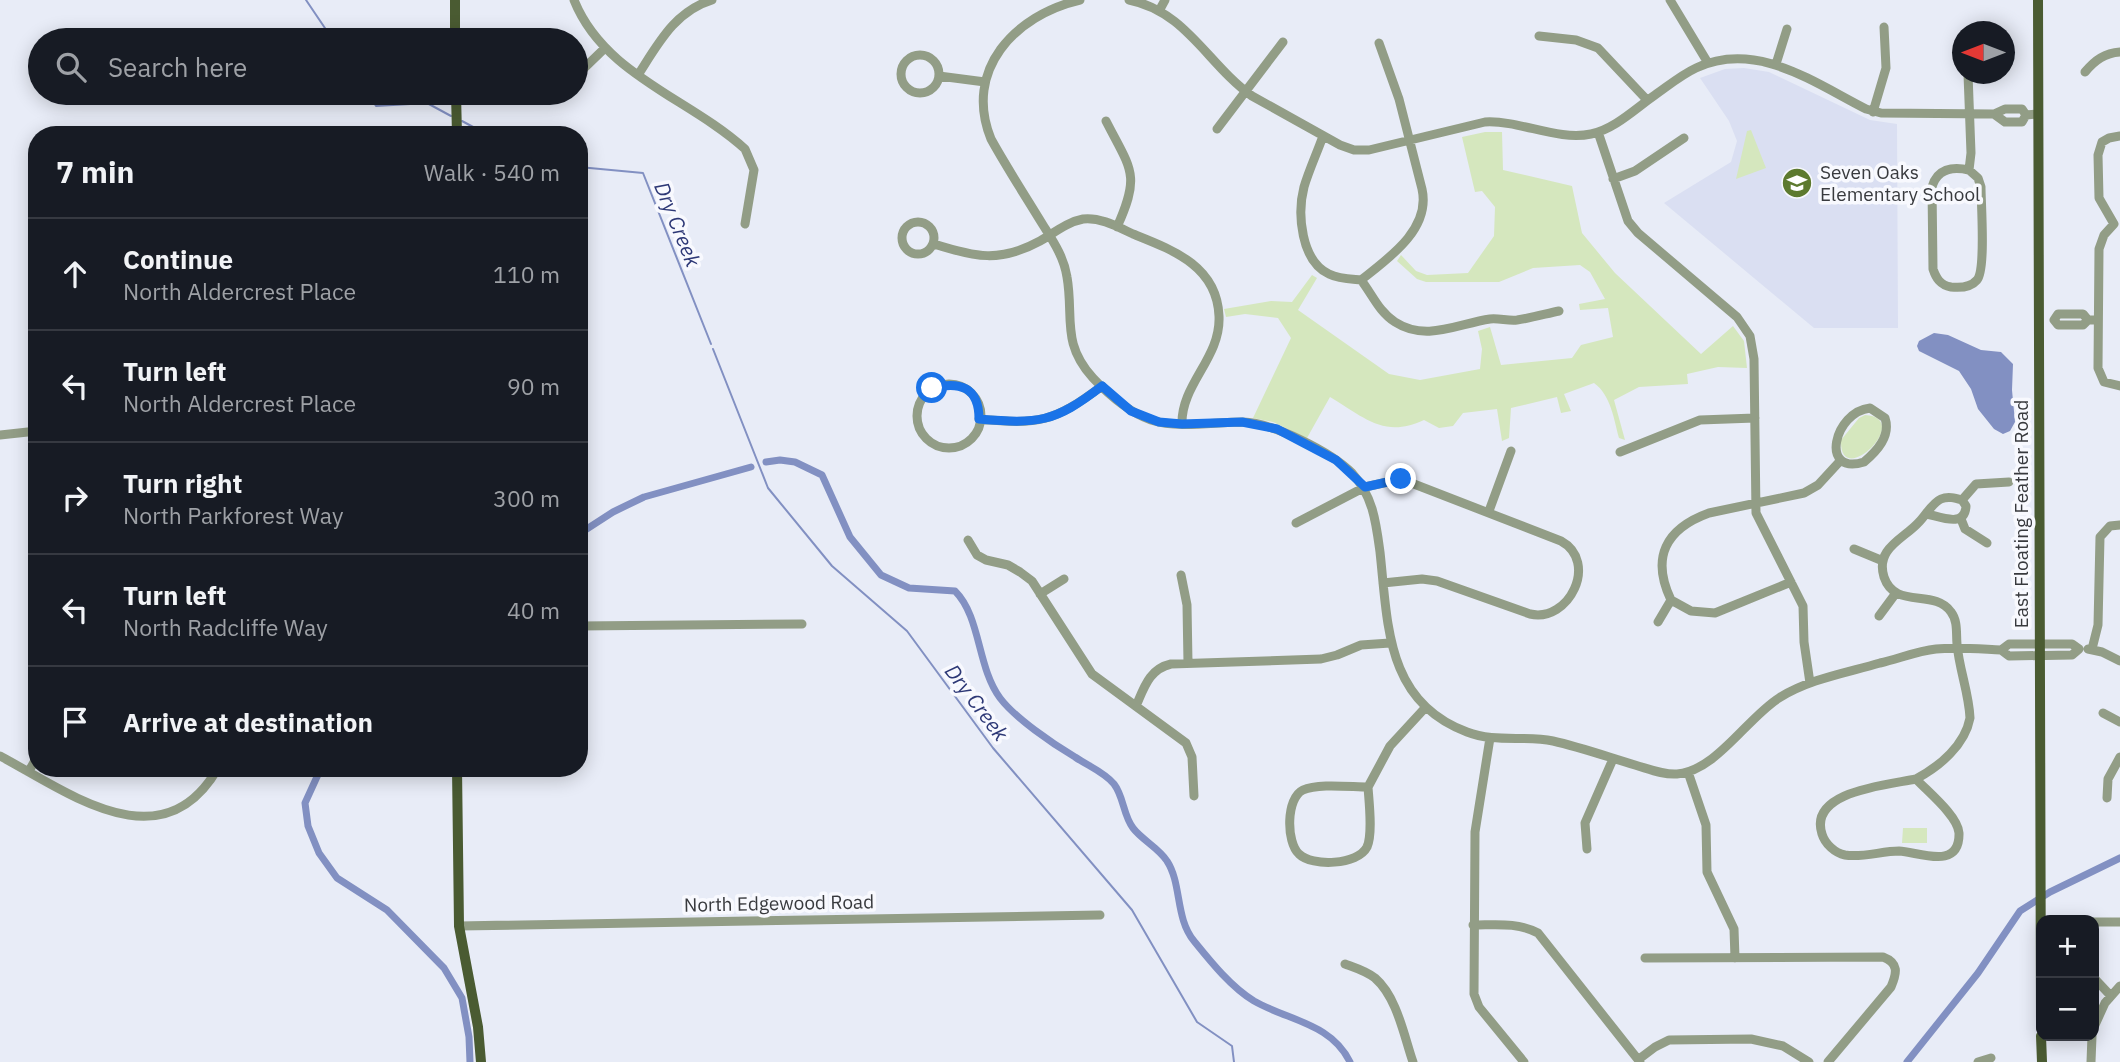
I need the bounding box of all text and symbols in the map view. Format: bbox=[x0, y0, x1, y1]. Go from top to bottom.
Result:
north arrow bbox=[1952, 21, 2015, 84]
search box bbox=[28, 28, 588, 105]
icon: search bbox=[52, 48, 90, 86]
text: Search here bbox=[108, 50, 247, 84]
text: 7 min bbox=[56, 152, 134, 191]
text: Walk · 540 m bbox=[424, 157, 560, 187]
place label: Seven Oaks Elementary School bbox=[1820, 160, 1980, 206]
school or university icon: Seven Oaks Elementary School bbox=[1780, 166, 1814, 200]
water label: Dry Creek bbox=[648, 177, 708, 272]
text: Continue bbox=[123, 242, 233, 276]
icon: ahead bbox=[56, 255, 94, 293]
text: 110 m bbox=[493, 259, 560, 289]
text: North Aldercrest Place bbox=[123, 276, 356, 306]
text: Turn left bbox=[123, 354, 226, 388]
icon: left bbox=[56, 367, 94, 405]
text: 90 m bbox=[507, 371, 560, 401]
route start bbox=[916, 372, 947, 403]
text: North Aldercrest Place bbox=[123, 388, 356, 418]
street label: East Floating Feather Road bbox=[2009, 400, 2033, 628]
route end bbox=[1385, 463, 1416, 494]
text: Turn right bbox=[123, 466, 242, 500]
icon: right bbox=[56, 479, 94, 517]
text: 300 m bbox=[493, 483, 560, 513]
text: North Parkforest Way bbox=[123, 500, 343, 530]
text: Turn left bbox=[123, 578, 226, 612]
icon: left bbox=[56, 591, 94, 629]
text: 40 m bbox=[507, 595, 560, 625]
text: North Radcliffe Way bbox=[123, 612, 328, 642]
water label: Dry Creek bbox=[939, 658, 1016, 747]
icon: arrive bbox=[56, 703, 94, 741]
text: Arrive at destination bbox=[123, 705, 373, 739]
street label: North Edgewood Road bbox=[684, 889, 874, 917]
map controls bbox=[2036, 915, 2099, 1041]
button: + bbox=[2036, 915, 2099, 978]
button: − bbox=[2036, 978, 2099, 1041]

